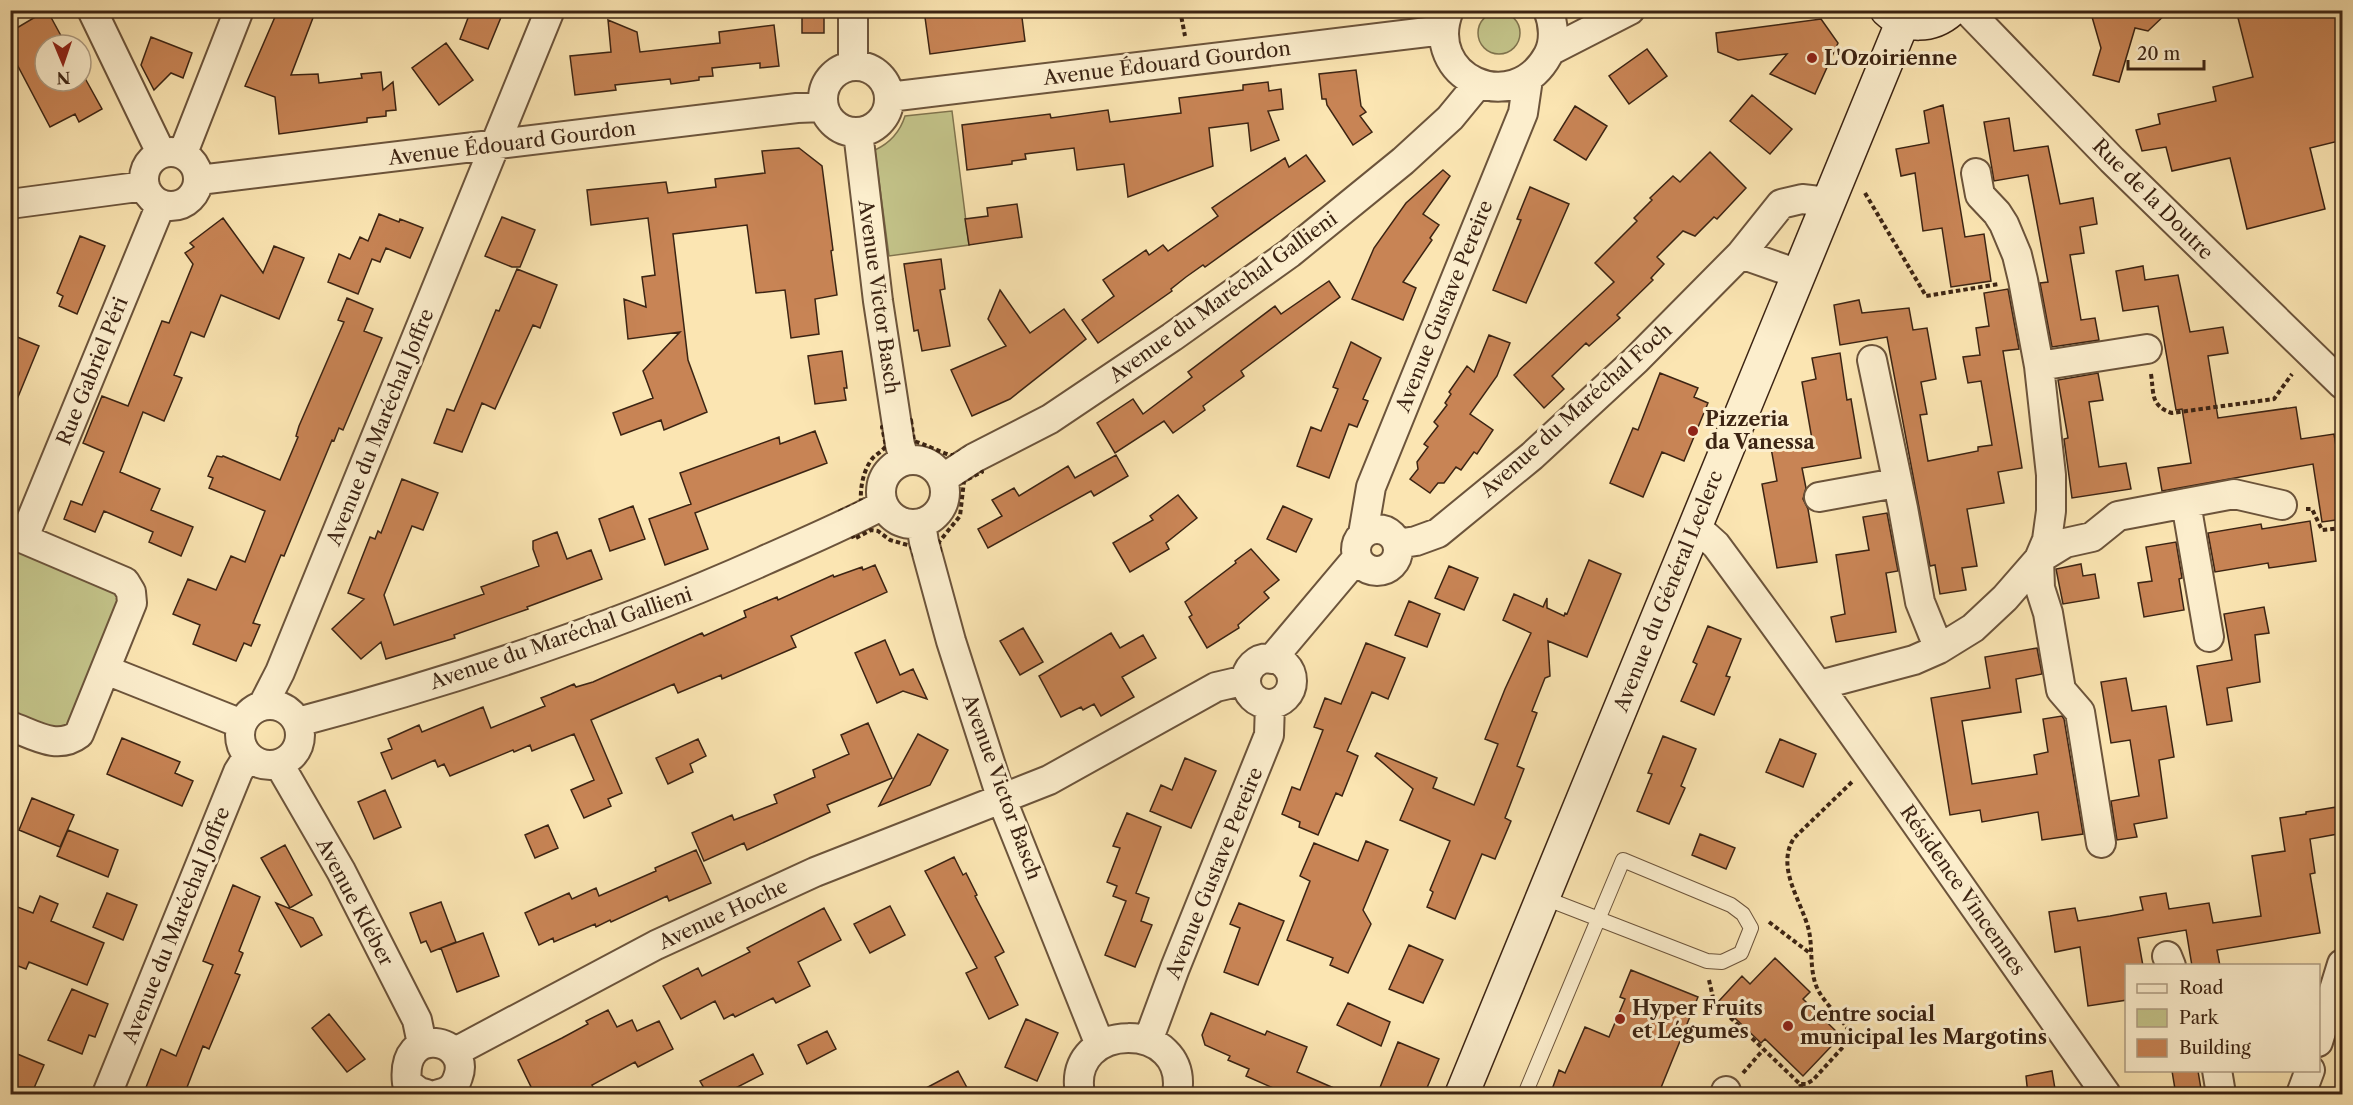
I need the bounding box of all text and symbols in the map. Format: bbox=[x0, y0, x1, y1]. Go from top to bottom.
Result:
north arrow bbox=[33, 33, 93, 93]
scale bar bbox=[2128, 33, 2204, 71]
street label: Avenue Édouard Gourdon bbox=[1041, 35, 1293, 90]
text: 20 m bbox=[2137, 43, 2181, 65]
place label: L'Ozoirienne bbox=[1824, 46, 1957, 70]
marker: L'Ozoirienne bbox=[1805, 51, 1819, 65]
text: N bbox=[56, 68, 71, 88]
street label: Avenue Édouard Gourdon bbox=[386, 115, 638, 170]
street label: Rue de la Doutre bbox=[2088, 134, 2218, 264]
street label: Avenue Victor Basch bbox=[853, 197, 905, 396]
street label: Avenue Gustave Pereire bbox=[1390, 197, 1497, 416]
street label: Avenue du Maréchal Gallieni bbox=[1104, 206, 1341, 388]
street label: Rue Gabriel Péri bbox=[51, 293, 133, 449]
street label: Avenue du Maréchal Joffre bbox=[321, 305, 439, 550]
street label: Avenue du Maréchal Foch bbox=[1475, 318, 1677, 503]
place label: Pizzeria da Vanessa bbox=[1705, 407, 1815, 454]
marker: Pizzeria da Vanessa bbox=[1686, 424, 1700, 438]
street label: Avenue du Général Leclerc bbox=[1608, 467, 1727, 716]
street label: Avenue du Maréchal Gallieni bbox=[426, 582, 695, 695]
street label: Avenue Victor Basch bbox=[957, 690, 1047, 883]
street label: Avenue Gustave Pereire bbox=[1160, 764, 1267, 983]
street label: Résidence Vincennes bbox=[1895, 800, 2031, 980]
street label: Avenue du Maréchal Joffre bbox=[117, 803, 235, 1048]
street label: Avenue Kléber bbox=[311, 833, 399, 970]
street label: Avenue Hoche bbox=[654, 874, 791, 955]
legend bbox=[2125, 964, 2320, 1072]
text: Road bbox=[2179, 977, 2224, 999]
place label: Hyper Fruits et Légumes bbox=[1632, 996, 1763, 1043]
place label: Centre social municipal les Margotins bbox=[1800, 1002, 2047, 1049]
text: Park bbox=[2179, 1007, 2220, 1029]
marker: Hyper Fruits et Légumes bbox=[1613, 1012, 1627, 1026]
marker: Centre social municipal les Margotins bbox=[1781, 1019, 1795, 1033]
text: Building bbox=[2179, 1037, 2251, 1059]

